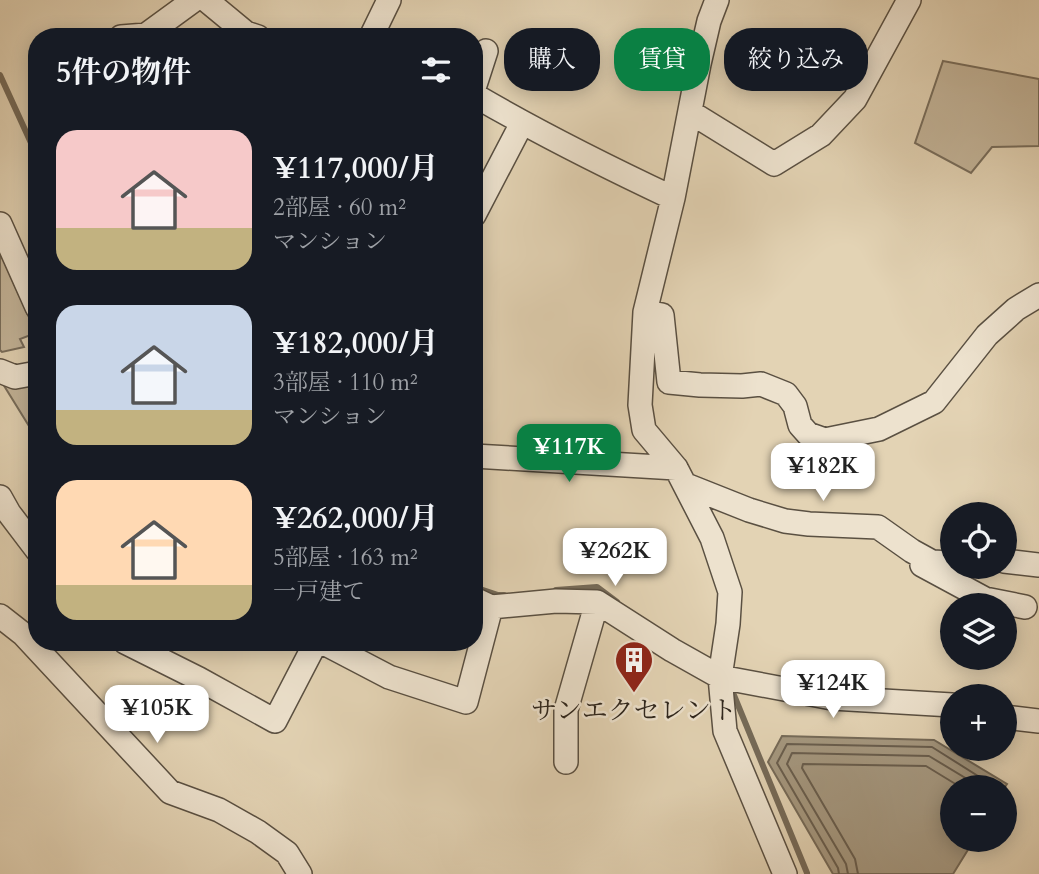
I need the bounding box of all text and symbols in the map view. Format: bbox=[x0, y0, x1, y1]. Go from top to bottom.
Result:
chip: 購入 bbox=[504, 28, 600, 91]
chip: 賃貸 bbox=[614, 28, 710, 91]
chip: 絞り込み bbox=[724, 28, 868, 91]
icon: filters bbox=[417, 51, 455, 89]
text: 5件の物件 bbox=[56, 52, 191, 93]
text: ¥117,000/月 bbox=[273, 148, 439, 189]
icon: home bbox=[112, 158, 196, 242]
text: 2部屋 · 60 m² bbox=[273, 192, 406, 223]
text: マンション bbox=[273, 226, 387, 257]
text: ¥182,000/月 bbox=[273, 323, 439, 364]
icon: home bbox=[112, 333, 196, 417]
text: 3部屋 · 110 m² bbox=[273, 367, 418, 398]
text: マンション bbox=[273, 401, 387, 432]
pin: ¥117K bbox=[520, 424, 618, 484]
text: ¥117K bbox=[533, 431, 605, 462]
pin: ¥182K bbox=[774, 444, 872, 503]
text: ¥182K bbox=[787, 450, 859, 481]
text: ¥262,000/月 bbox=[273, 498, 439, 539]
map controls bbox=[940, 502, 1017, 852]
button: locate bbox=[940, 502, 1017, 579]
icon: home bbox=[112, 508, 196, 592]
pin: ¥262K bbox=[566, 528, 664, 588]
text: ¥262K bbox=[579, 535, 651, 566]
text: 5部屋 · 163 m² bbox=[273, 542, 418, 573]
text: 一戸建て bbox=[273, 576, 365, 607]
button: layers bbox=[940, 593, 1017, 670]
building icon: サンエクセレント bbox=[613, 639, 655, 694]
pin: ¥124K bbox=[784, 660, 882, 720]
text: ¥124K bbox=[797, 667, 869, 698]
button: + bbox=[940, 684, 1017, 761]
pin: ¥105K bbox=[108, 686, 206, 745]
text: ¥105K bbox=[121, 692, 193, 723]
place label: サンエクセレント bbox=[531, 693, 737, 728]
button: − bbox=[940, 775, 1017, 852]

